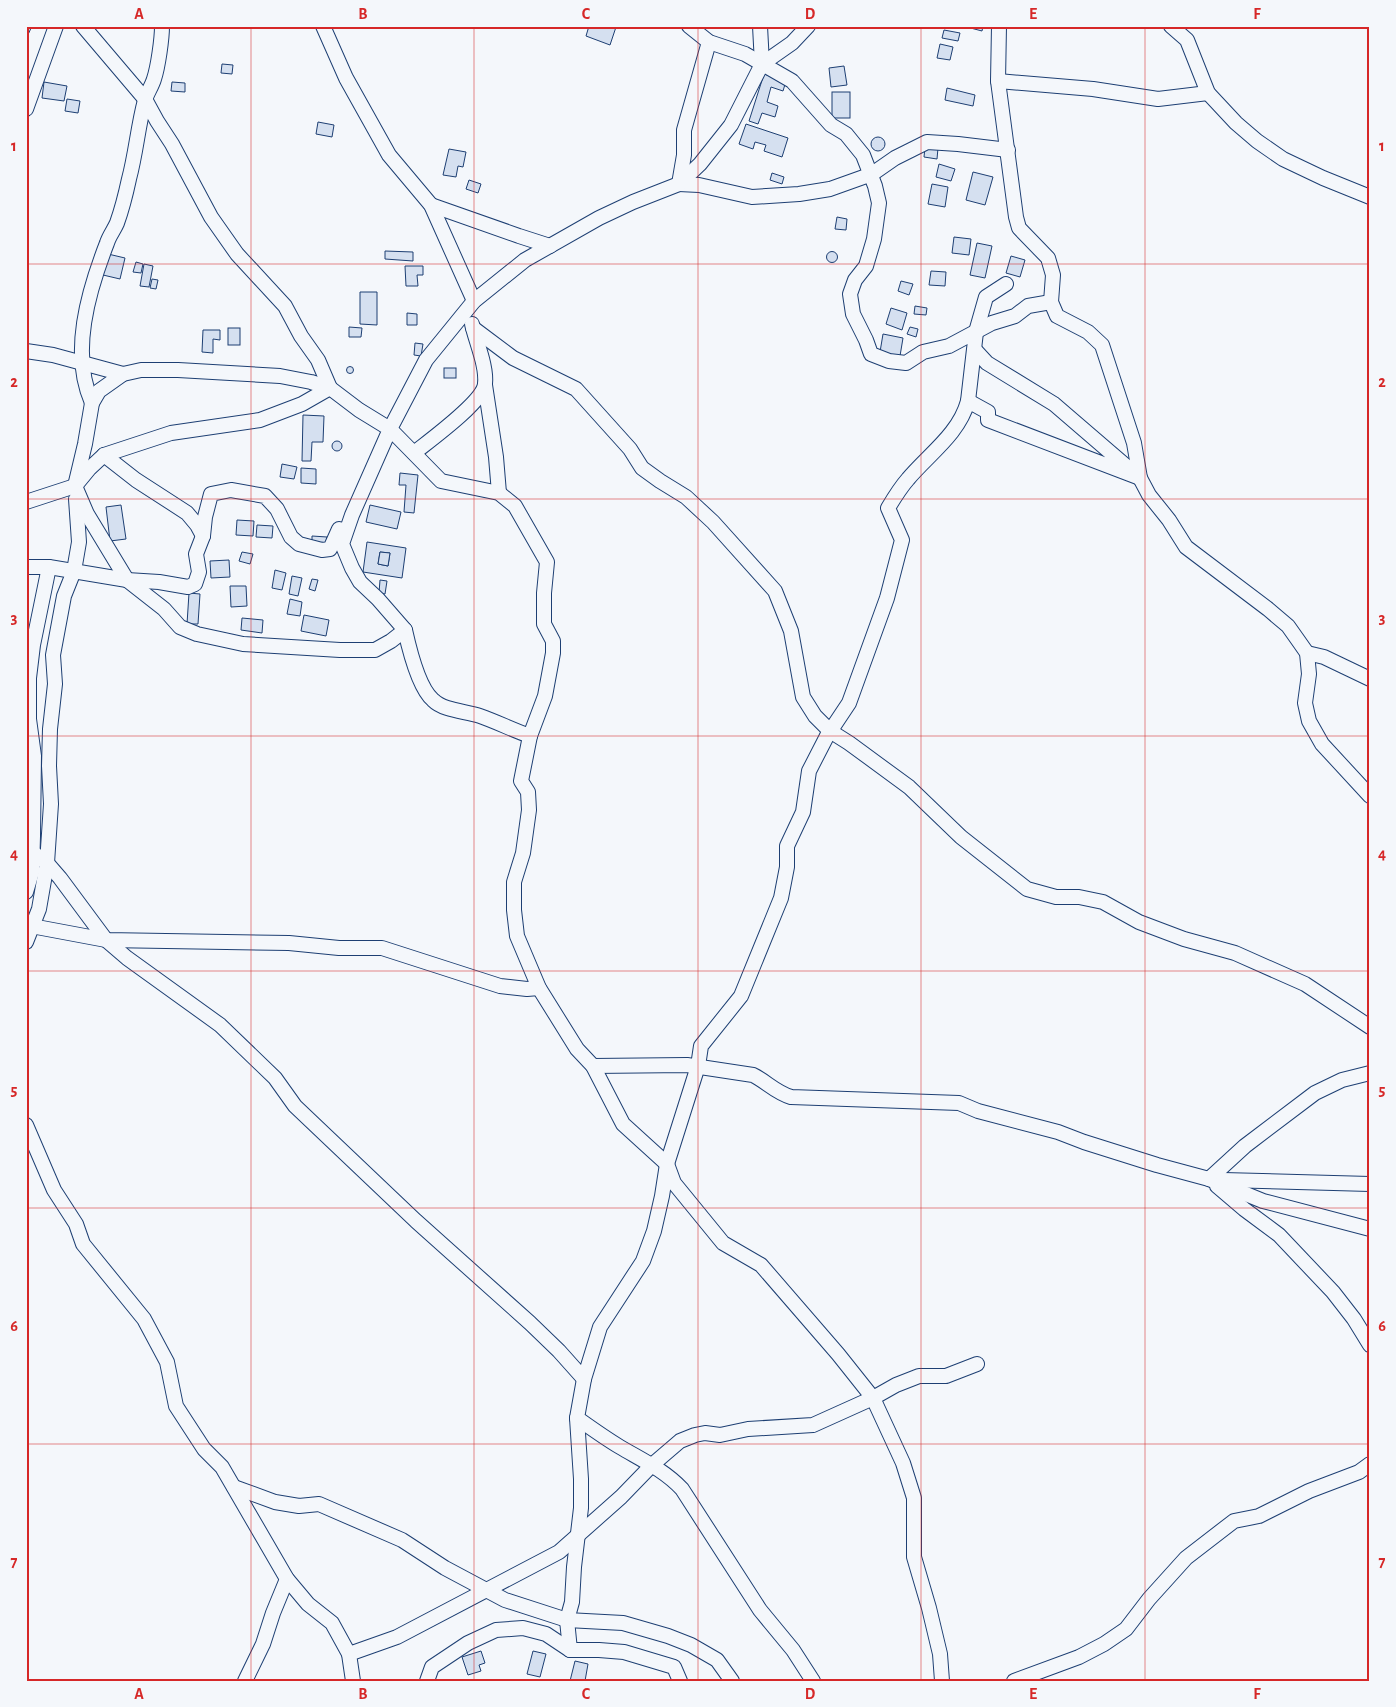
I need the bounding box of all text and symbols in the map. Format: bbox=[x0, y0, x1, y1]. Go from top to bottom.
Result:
text: A bbox=[134, 6, 144, 22]
text: B bbox=[358, 6, 368, 22]
text: C bbox=[582, 6, 591, 22]
text: D bbox=[805, 6, 816, 22]
text: E bbox=[1029, 6, 1037, 22]
text: F bbox=[1253, 6, 1261, 22]
text: 1 bbox=[11, 138, 17, 154]
text: 1 bbox=[1379, 138, 1385, 154]
text: 2 bbox=[10, 374, 18, 390]
text: 2 bbox=[1378, 374, 1386, 390]
text: 3 bbox=[11, 610, 18, 626]
text: 3 bbox=[1379, 610, 1386, 626]
text: 4 bbox=[10, 846, 18, 862]
text: 4 bbox=[1378, 846, 1386, 862]
text: 5 bbox=[11, 1082, 18, 1098]
text: 5 bbox=[1379, 1082, 1386, 1098]
text: 6 bbox=[10, 1318, 18, 1334]
text: 6 bbox=[1378, 1318, 1386, 1334]
text: 7 bbox=[11, 1554, 18, 1570]
text: 7 bbox=[1379, 1554, 1386, 1570]
text: A bbox=[134, 1686, 144, 1702]
text: B bbox=[358, 1686, 368, 1702]
text: C bbox=[582, 1686, 591, 1702]
text: D bbox=[805, 1686, 816, 1702]
text: E bbox=[1029, 1686, 1037, 1702]
text: F bbox=[1253, 1686, 1261, 1702]

